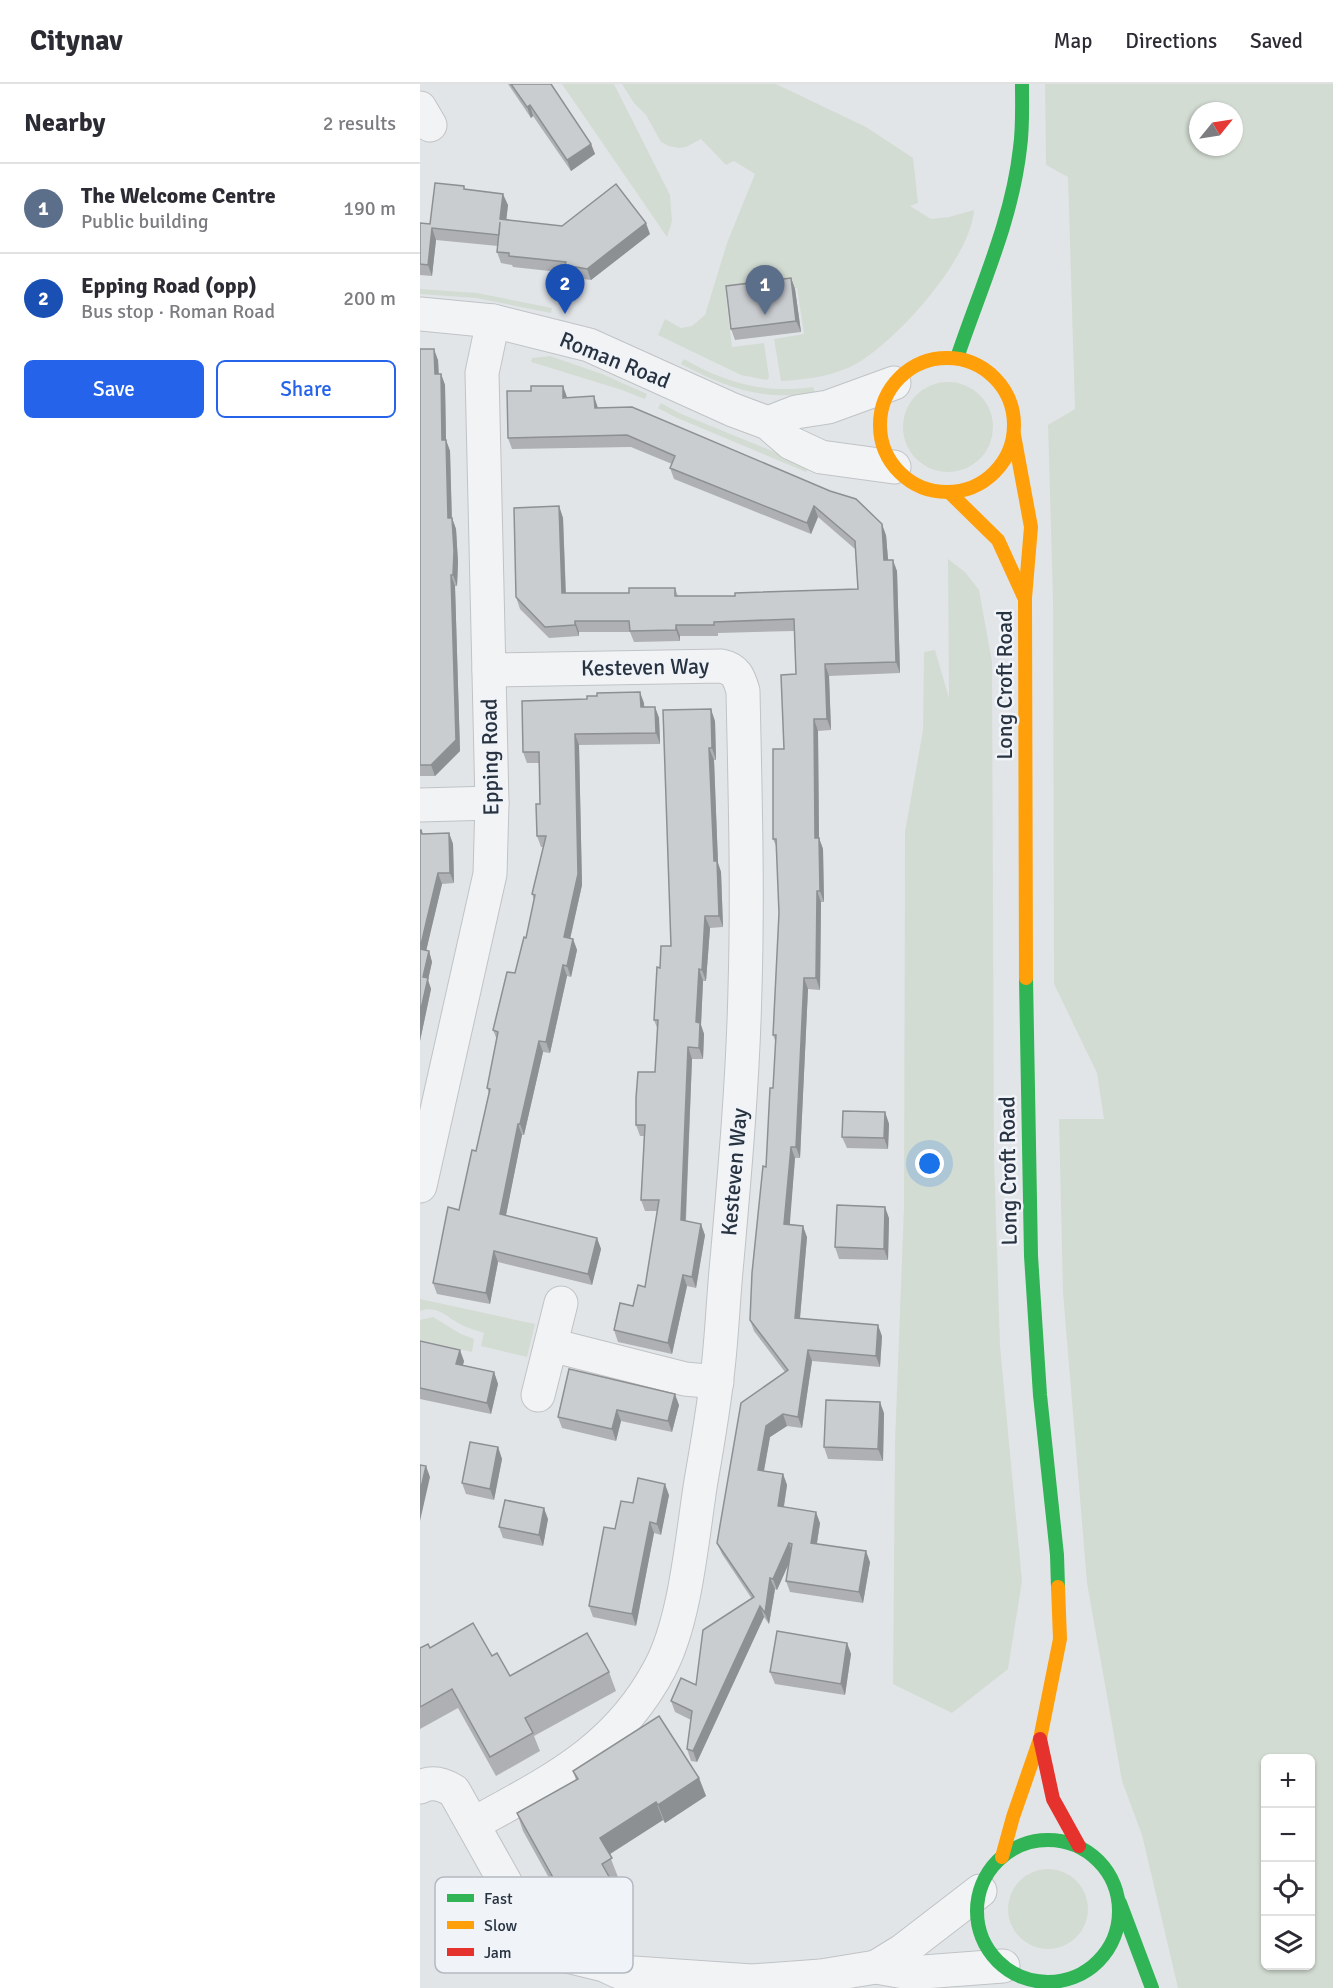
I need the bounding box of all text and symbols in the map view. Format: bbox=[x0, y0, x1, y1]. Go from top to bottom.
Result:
text: Citynav bbox=[30, 24, 123, 58]
text: Map bbox=[1054, 28, 1092, 54]
text: Directions bbox=[1125, 28, 1217, 54]
text: Saved bbox=[1250, 28, 1303, 54]
north arrow bbox=[1189, 102, 1243, 156]
text: Nearby bbox=[24, 107, 105, 139]
text: 2 results bbox=[323, 111, 396, 136]
text: The Welcome Centre bbox=[81, 182, 276, 209]
text: 1 bbox=[38, 196, 49, 221]
text: 190 m bbox=[343, 196, 396, 221]
text: Public building bbox=[81, 209, 209, 234]
pin: 2 bbox=[546, 264, 584, 314]
pin: 1 bbox=[746, 266, 784, 315]
text: Epping Road (opp) bbox=[81, 272, 257, 299]
text: 2 bbox=[38, 286, 49, 311]
text: 200 m bbox=[343, 286, 396, 311]
text: Bus stop · Roman Road bbox=[81, 299, 275, 324]
street label: Roman Road bbox=[556, 326, 674, 394]
button: Save bbox=[24, 360, 204, 418]
button: Share bbox=[216, 360, 396, 418]
street label: Long Croft Road bbox=[991, 610, 1018, 760]
street label: Kesteven Way bbox=[581, 652, 710, 682]
street label: Epping Road bbox=[475, 698, 505, 816]
street label: Long Croft Road bbox=[993, 1096, 1023, 1246]
street label: Kesteven Way bbox=[715, 1106, 753, 1237]
your location bbox=[915, 1149, 944, 1178]
map controls bbox=[1261, 1754, 1315, 1970]
button: + bbox=[1261, 1754, 1315, 1808]
button: − bbox=[1261, 1808, 1315, 1862]
button: locate bbox=[1261, 1862, 1315, 1916]
legend bbox=[435, 1877, 633, 1973]
text: Fast bbox=[484, 1889, 513, 1909]
text: Slow bbox=[484, 1916, 518, 1936]
button: layers bbox=[1261, 1916, 1315, 1970]
text: Jam bbox=[484, 1943, 512, 1963]

